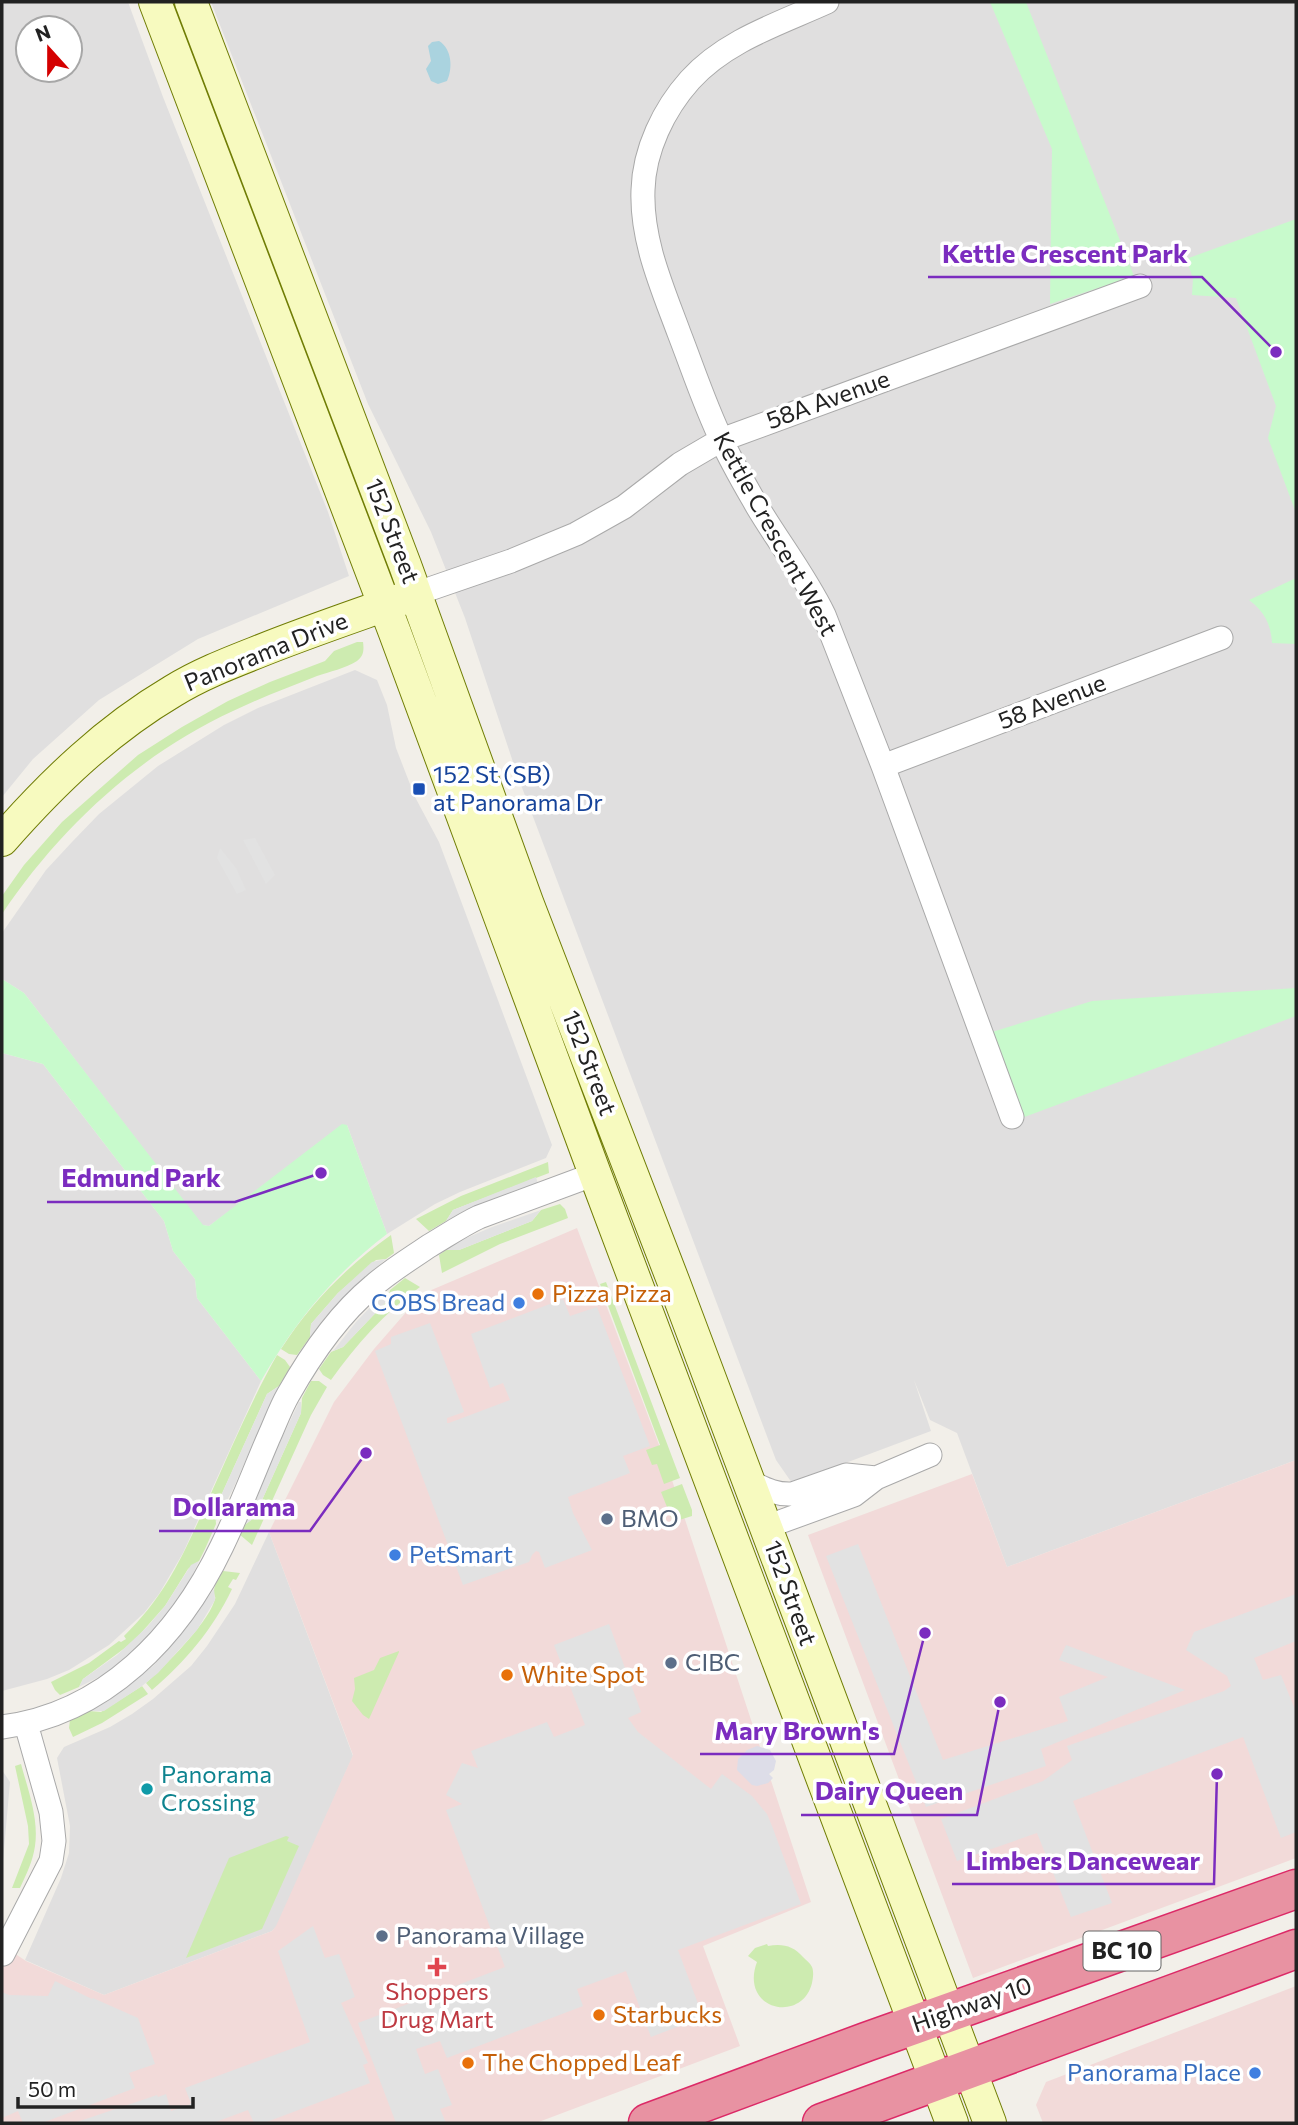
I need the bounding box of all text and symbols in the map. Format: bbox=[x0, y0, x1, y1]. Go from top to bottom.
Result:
north arrow bbox=[14, 14, 84, 84]
text: N bbox=[32, 19, 54, 46]
callout: Kettle Crescent Park bbox=[928, 230, 1202, 277]
text: Kettle Crescent Park bbox=[942, 237, 1188, 268]
street label: 58A Avenue bbox=[762, 363, 893, 434]
street label: Kettle Crescent West bbox=[708, 426, 845, 641]
street label: 152 Street bbox=[360, 474, 427, 587]
street label: Panorama Drive bbox=[179, 605, 351, 697]
street label: 58 Avenue bbox=[994, 667, 1109, 734]
place label: 152 St (SB) at Panorama Dr bbox=[433, 759, 603, 816]
marker: 152 St (SB) at Panorama Dr bbox=[411, 781, 427, 797]
street label: 152 Street bbox=[557, 1006, 624, 1119]
callout: Edmund Park bbox=[47, 1155, 235, 1202]
text: Edmund Park bbox=[61, 1161, 221, 1192]
place label: Pizza Pizza bbox=[552, 1278, 672, 1307]
marker: Pizza Pizza bbox=[530, 1286, 546, 1302]
place label: COBS Bread bbox=[371, 1287, 505, 1316]
marker: COBS Bread bbox=[511, 1295, 527, 1311]
callout: Dollarama bbox=[159, 1484, 310, 1531]
text: Dollarama bbox=[172, 1490, 296, 1521]
place label: BMO bbox=[621, 1503, 679, 1532]
marker: BMO bbox=[599, 1511, 615, 1527]
street label: 152 Street bbox=[759, 1536, 824, 1649]
place label: PetSmart bbox=[409, 1539, 513, 1568]
marker: PetSmart bbox=[387, 1547, 403, 1563]
place label: CIBC bbox=[685, 1647, 740, 1676]
marker: CIBC bbox=[663, 1655, 679, 1671]
place label: White Spot bbox=[521, 1659, 645, 1688]
marker: White Spot bbox=[499, 1667, 515, 1683]
callout: Mary Brown's bbox=[700, 1707, 894, 1754]
text: Mary Brown's bbox=[714, 1714, 880, 1745]
place label: Panorama Crossing bbox=[161, 1759, 272, 1816]
callout: Dairy Queen bbox=[801, 1768, 977, 1815]
text: Dairy Queen bbox=[815, 1774, 963, 1805]
marker: Panorama Crossing bbox=[139, 1781, 155, 1797]
callout: Limbers Dancewear bbox=[952, 1837, 1214, 1884]
text: Limbers Dancewear bbox=[966, 1844, 1200, 1875]
place label: Panorama Village bbox=[396, 1920, 585, 1949]
marker: Panorama Village bbox=[374, 1928, 390, 1944]
road number: BC 10 bbox=[1084, 1932, 1160, 1970]
marker: Shoppers Drug Mart bbox=[429, 1959, 445, 1975]
street label: Highway 10 bbox=[908, 1970, 1035, 2038]
place label: Shoppers Drug Mart bbox=[381, 1976, 494, 2033]
place label: Starbucks bbox=[613, 1999, 722, 2028]
marker: Starbucks bbox=[591, 2007, 607, 2023]
place label: The Chopped Leaf bbox=[482, 2047, 681, 2076]
marker: The Chopped Leaf bbox=[460, 2055, 476, 2071]
place label: Panorama Place bbox=[1067, 2057, 1241, 2086]
marker: Panorama Place bbox=[1247, 2065, 1263, 2081]
scale bar bbox=[18, 2066, 192, 2110]
text: 50 m bbox=[28, 2076, 76, 2101]

